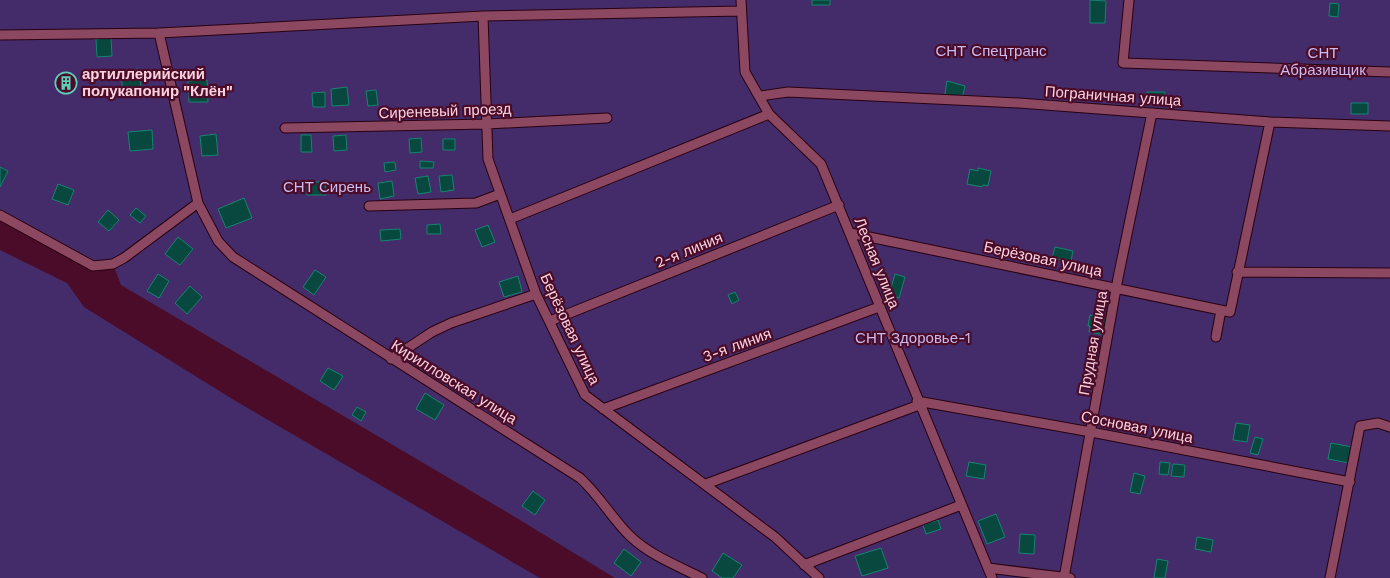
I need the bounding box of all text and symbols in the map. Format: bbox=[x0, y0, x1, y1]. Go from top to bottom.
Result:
park label: СНТ Спецтранс bbox=[935, 42, 1047, 60]
park label: СНТ Абразивщик bbox=[1280, 44, 1366, 79]
place label: артиллерийский полукапонир "Клён" bbox=[82, 65, 233, 100]
building icon: артиллерийский полукапонир "Клён" bbox=[54, 71, 78, 95]
street label: Пограничная улица bbox=[1044, 82, 1183, 110]
street label: Сиреневый проезд bbox=[378, 100, 512, 122]
park label: СНТ Сирень bbox=[283, 178, 371, 196]
street label: Лесная улица bbox=[851, 215, 904, 312]
street label: 2-я линия bbox=[653, 228, 725, 272]
street label: Берёзовая улица bbox=[982, 238, 1104, 280]
street label: Берёзовая улица bbox=[536, 271, 604, 388]
street label: Прудная улица bbox=[1075, 289, 1111, 397]
street label: 3-я линия bbox=[700, 324, 774, 366]
park label: СНТ Здоровье-1 bbox=[855, 329, 971, 347]
street label: Кирилловская улица bbox=[388, 336, 521, 428]
street label: Сосновая улица bbox=[1079, 407, 1195, 447]

